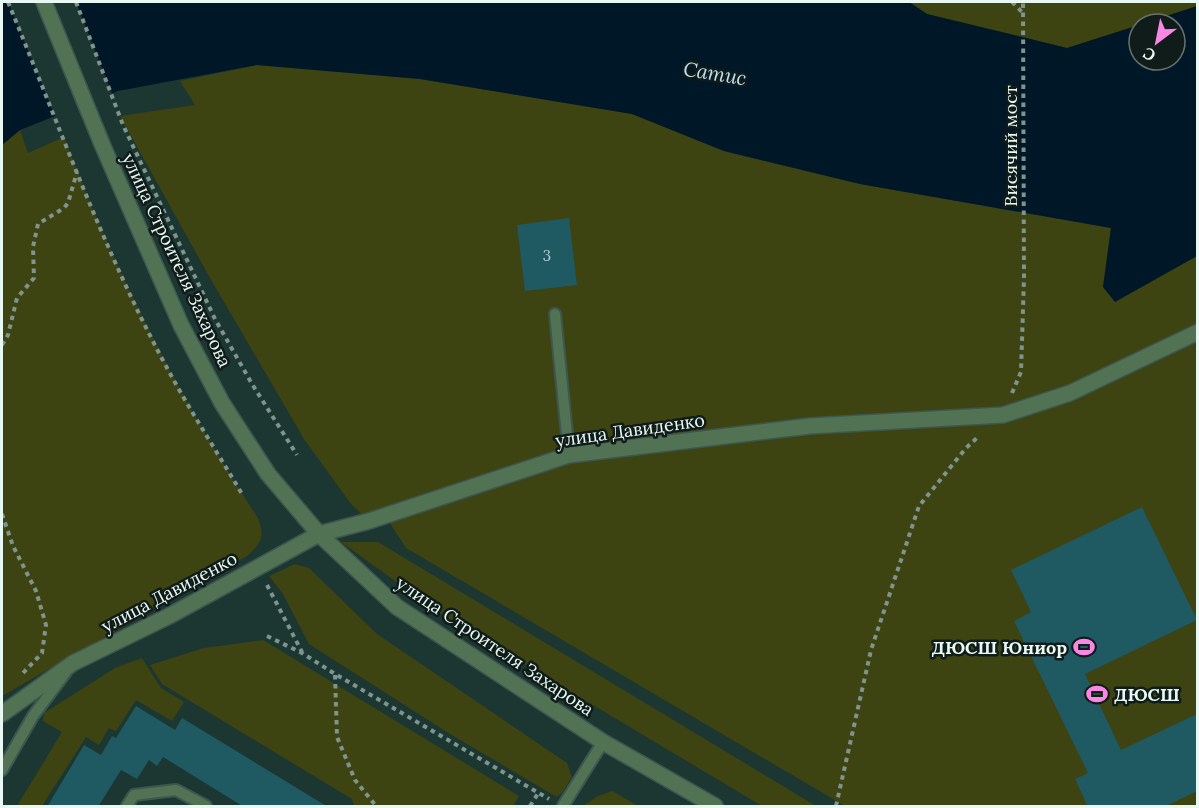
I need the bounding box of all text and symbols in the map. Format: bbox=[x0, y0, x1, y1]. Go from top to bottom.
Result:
north arrow bbox=[1127, 12, 1187, 72]
text: С bbox=[1139, 43, 1159, 66]
water label: Сатис bbox=[682, 56, 748, 90]
street label: Висячий мост bbox=[999, 85, 1022, 207]
street label: улица Строителя Захарова bbox=[117, 149, 237, 371]
house number: 3 bbox=[543, 246, 551, 265]
street label: улица Давиденко bbox=[554, 408, 706, 452]
street label: улица Давиденко bbox=[97, 547, 241, 637]
street label: улица Строителя Захарова bbox=[392, 571, 598, 721]
sports icon: ДЮСШ Юниор bbox=[1072, 635, 1096, 659]
place label: ДЮСШ Юниор bbox=[932, 636, 1067, 659]
sports icon: ДЮСШ bbox=[1085, 682, 1109, 706]
place label: ДЮСШ bbox=[1114, 683, 1180, 706]

